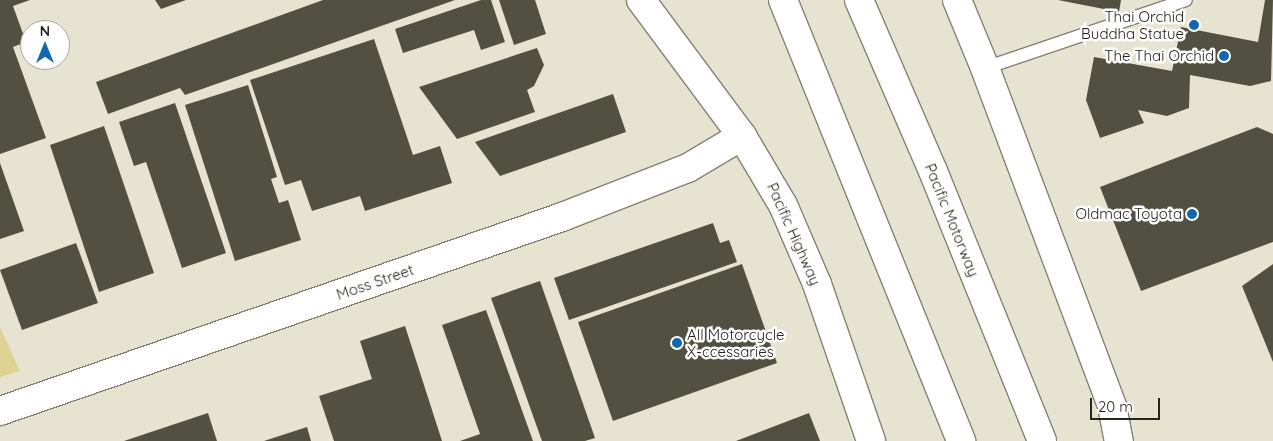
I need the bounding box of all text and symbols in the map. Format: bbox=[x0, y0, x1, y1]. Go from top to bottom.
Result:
place label: Thai Orchid Buddha Statue bbox=[1081, 7, 1184, 42]
marker: Thai Orchid Buddha Statue bbox=[1188, 19, 1200, 31]
north arrow bbox=[20, 20, 70, 70]
text: N bbox=[40, 22, 50, 40]
place label: The Thai Orchid bbox=[1104, 47, 1214, 65]
marker: The Thai Orchid bbox=[1218, 50, 1230, 62]
street label: Pacific Motorway bbox=[921, 161, 983, 279]
street label: Pacific Highway bbox=[763, 180, 825, 288]
place label: Oldmac Toyota bbox=[1075, 205, 1182, 223]
marker: Oldmac Toyota bbox=[1186, 208, 1198, 220]
street label: Moss Street bbox=[334, 260, 416, 304]
place label: All Motorcycle X-ccessaries bbox=[687, 325, 784, 360]
marker: All Motorcycle X-ccessaries bbox=[671, 337, 683, 349]
scale bar bbox=[1093, 388, 1163, 420]
text: 20 m bbox=[1098, 397, 1133, 416]

